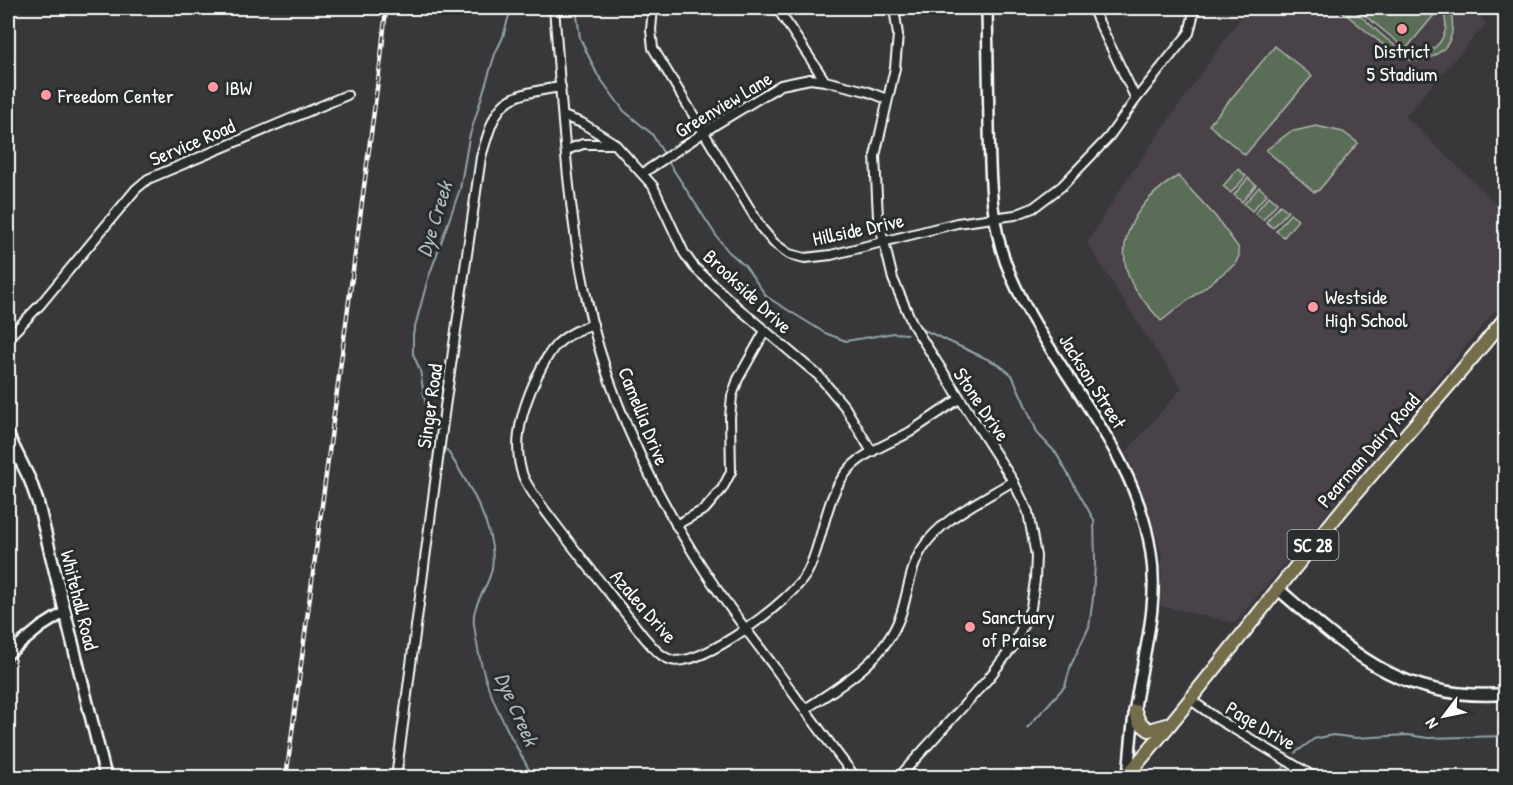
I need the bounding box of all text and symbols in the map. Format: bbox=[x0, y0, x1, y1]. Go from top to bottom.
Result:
marker: District 5 Stadium bbox=[1395, 22, 1409, 36]
place label: District 5 Stadium bbox=[1367, 37, 1437, 87]
street label: Greenview Lane bbox=[669, 64, 777, 144]
place label: IBW bbox=[225, 74, 253, 101]
marker: IBW bbox=[206, 80, 220, 94]
place label: Freedom Center bbox=[57, 82, 174, 109]
marker: Freedom Center bbox=[39, 88, 53, 102]
street label: Service Road bbox=[145, 112, 239, 172]
water label: Dye Creek bbox=[409, 176, 460, 260]
street label: Hillside Drive bbox=[810, 206, 906, 252]
street label: Brookside Drive bbox=[698, 243, 798, 339]
place label: Westside High School bbox=[1325, 283, 1408, 333]
marker: Westside High School bbox=[1306, 300, 1320, 314]
street label: Jackson Street bbox=[1053, 328, 1133, 435]
street label: Singer Road bbox=[410, 362, 448, 450]
street label: Stone Drive bbox=[947, 362, 1017, 446]
street label: Camellia Drive bbox=[612, 363, 676, 469]
street label: Pearman Dairy Road bbox=[1311, 387, 1425, 513]
road number: SC 28 bbox=[1288, 530, 1338, 560]
street label: Whitehall Road bbox=[55, 547, 106, 653]
street label: Azalea Drive bbox=[604, 563, 684, 649]
place label: Sanctuary of Praise bbox=[982, 603, 1055, 653]
marker: Sanctuary of Praise bbox=[963, 620, 977, 634]
water label: Dye Creek bbox=[488, 668, 547, 752]
north arrow bbox=[1414, 686, 1474, 746]
street label: Page Drive bbox=[1221, 694, 1301, 756]
text: N bbox=[1419, 714, 1443, 733]

